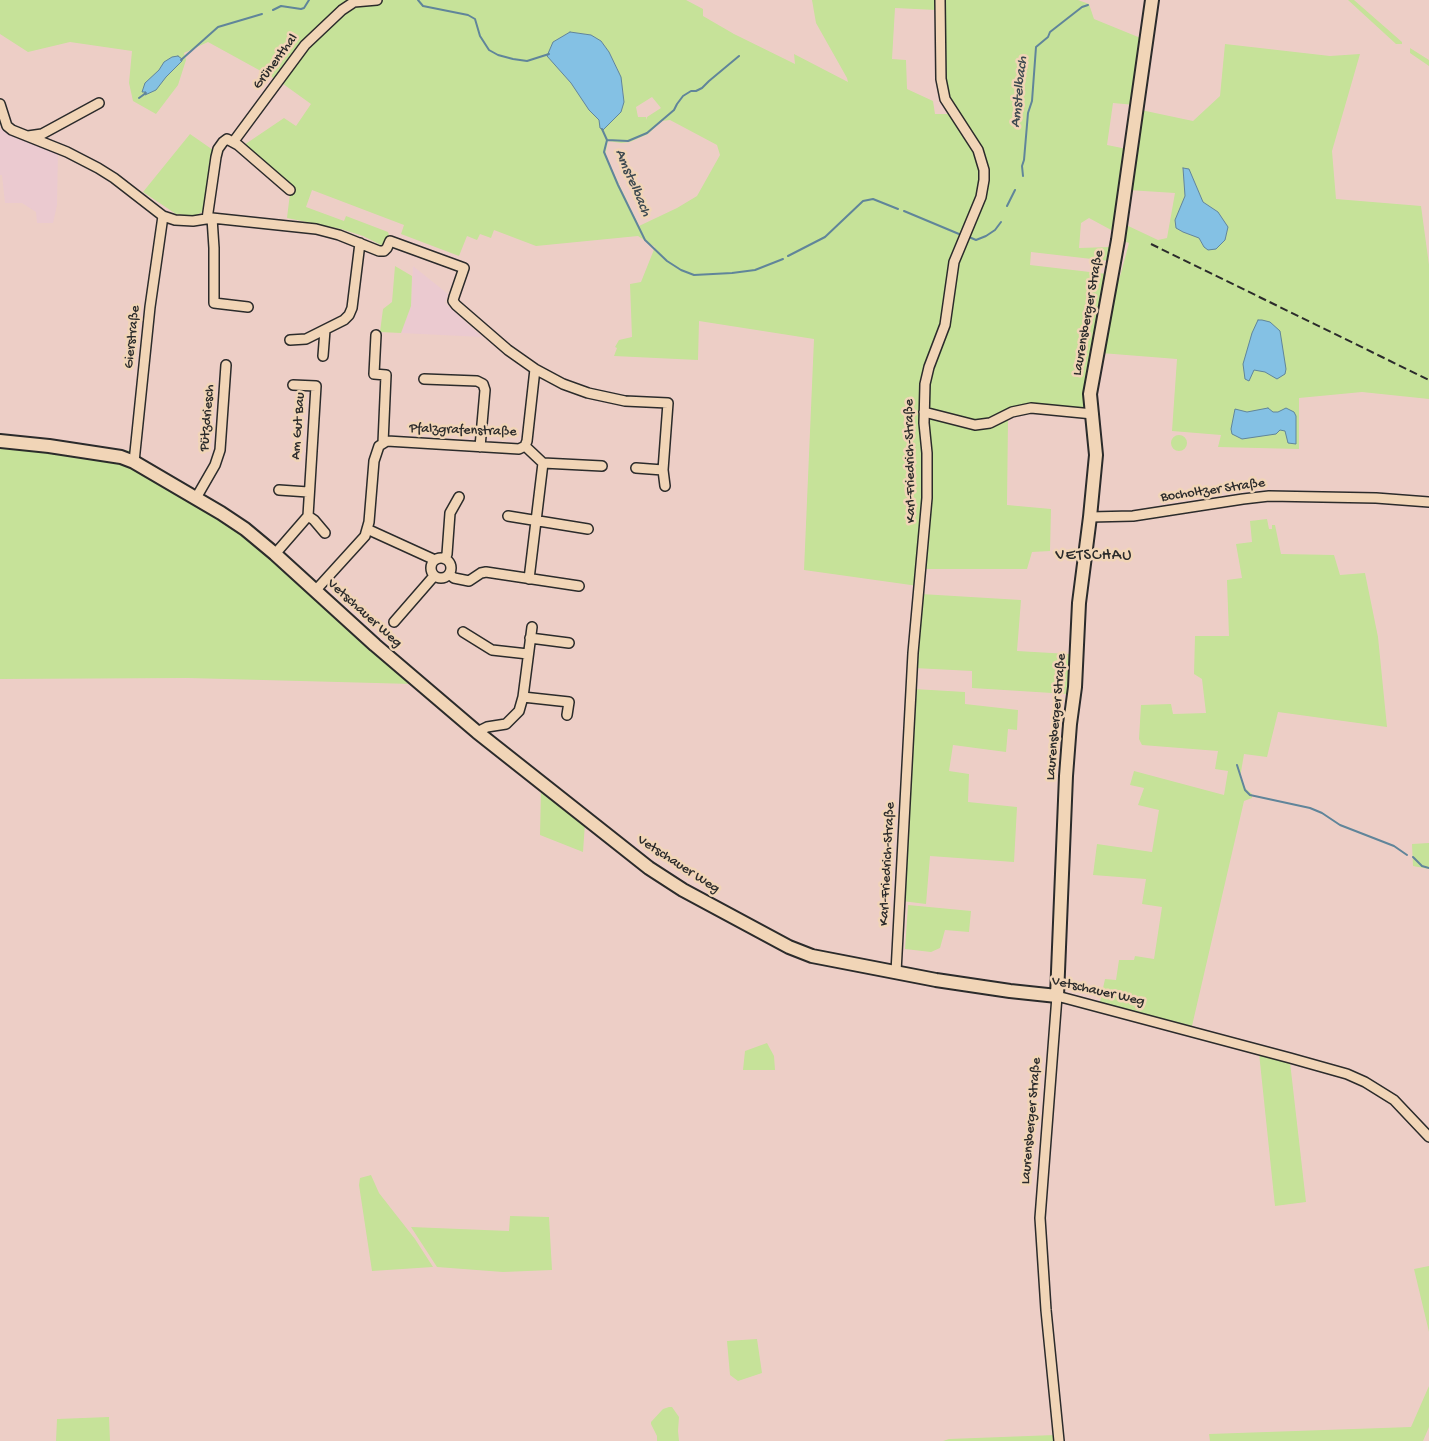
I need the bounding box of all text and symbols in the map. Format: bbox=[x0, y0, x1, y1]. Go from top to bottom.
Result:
street label: Grünenthal bbox=[250, 31, 302, 93]
water label: Amstelbach bbox=[1007, 55, 1033, 129]
water label: Amstelbach bbox=[610, 147, 654, 219]
street label: Laurensberger Straße bbox=[1070, 249, 1108, 377]
street label: Gierstraße bbox=[121, 305, 145, 369]
street label: Pützdriesch bbox=[197, 384, 219, 452]
street label: Am Gut Bau bbox=[288, 392, 310, 460]
street label: Karl-Friedrich-Straße bbox=[902, 399, 920, 523]
street label: Pfalzgrafenstraße bbox=[409, 421, 517, 441]
street label: Bocholtzer Straße bbox=[1160, 475, 1266, 507]
district label: VETSCHAU bbox=[1055, 547, 1133, 567]
street label: Vetschauer Weg bbox=[323, 576, 405, 652]
street label: Laurensberger Straße bbox=[1043, 653, 1071, 781]
street label: Karl-Friedrich-Straße bbox=[876, 802, 900, 926]
street label: Vetschauer Weg bbox=[634, 832, 722, 898]
street label: Vetschauer Weg bbox=[1050, 973, 1146, 1011]
street label: Laurensberger Straße bbox=[1018, 1057, 1046, 1185]

